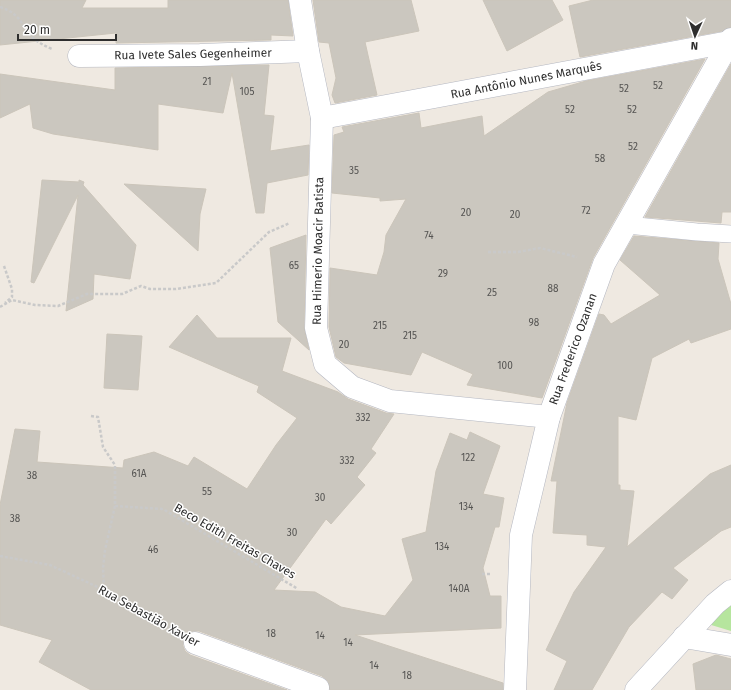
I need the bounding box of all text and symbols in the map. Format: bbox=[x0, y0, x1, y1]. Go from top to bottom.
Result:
scale bar bbox=[18, 16, 116, 42]
north arrow bbox=[675, 16, 715, 56]
text: 20 m bbox=[24, 23, 50, 37]
text: N bbox=[691, 39, 698, 52]
street label: Rua Ivete Sales Gegenheimer bbox=[114, 46, 272, 62]
street label: Rua Antônio Nunes Marquês bbox=[449, 58, 603, 102]
house number: 21 bbox=[202, 76, 212, 88]
house number: 52 bbox=[653, 80, 663, 92]
house number: 52 bbox=[619, 83, 629, 95]
house number: 105 bbox=[240, 86, 254, 98]
house number: 52 bbox=[565, 104, 575, 116]
house number: 52 bbox=[627, 104, 637, 116]
house number: 52 bbox=[628, 141, 638, 153]
house number: 58 bbox=[595, 153, 606, 165]
house number: 35 bbox=[349, 165, 359, 177]
street label: Rua Himerio Moacir Batista bbox=[310, 177, 326, 325]
house number: 72 bbox=[581, 205, 591, 217]
house number: 20 bbox=[461, 207, 472, 219]
house number: 20 bbox=[510, 209, 521, 221]
house number: 74 bbox=[424, 230, 434, 242]
house number: 65 bbox=[289, 260, 299, 272]
house number: 29 bbox=[438, 268, 448, 280]
house number: 88 bbox=[547, 283, 559, 295]
house number: 25 bbox=[487, 287, 497, 299]
street label: Rua Frederico Ozanan bbox=[546, 291, 600, 407]
house number: 98 bbox=[529, 317, 540, 329]
house number: 215 bbox=[373, 320, 387, 332]
house number: 215 bbox=[403, 330, 417, 342]
house number: 20 bbox=[339, 339, 350, 351]
house number: 100 bbox=[497, 360, 513, 372]
house number: 332 bbox=[356, 412, 370, 424]
house number: 122 bbox=[461, 452, 475, 464]
house number: 332 bbox=[340, 455, 354, 467]
house number: 61A bbox=[132, 468, 147, 480]
house number: 38 bbox=[27, 470, 38, 482]
house number: 55 bbox=[202, 486, 212, 498]
house number: 30 bbox=[315, 492, 326, 504]
street label: Beco Edith Freitas Chaves bbox=[172, 500, 299, 582]
house number: 134 bbox=[459, 501, 474, 513]
house number: 38 bbox=[10, 513, 21, 525]
house number: 30 bbox=[287, 527, 298, 539]
house number: 134 bbox=[435, 541, 450, 553]
house number: 46 bbox=[148, 544, 158, 556]
street label: Rua Sebastião Xavier bbox=[96, 582, 202, 650]
house number: 140A bbox=[449, 583, 470, 595]
house number: 18 bbox=[266, 628, 276, 640]
house number: 14 bbox=[315, 630, 326, 642]
house number: 14 bbox=[343, 637, 354, 649]
house number: 14 bbox=[369, 660, 380, 672]
house number: 18 bbox=[402, 670, 412, 682]

